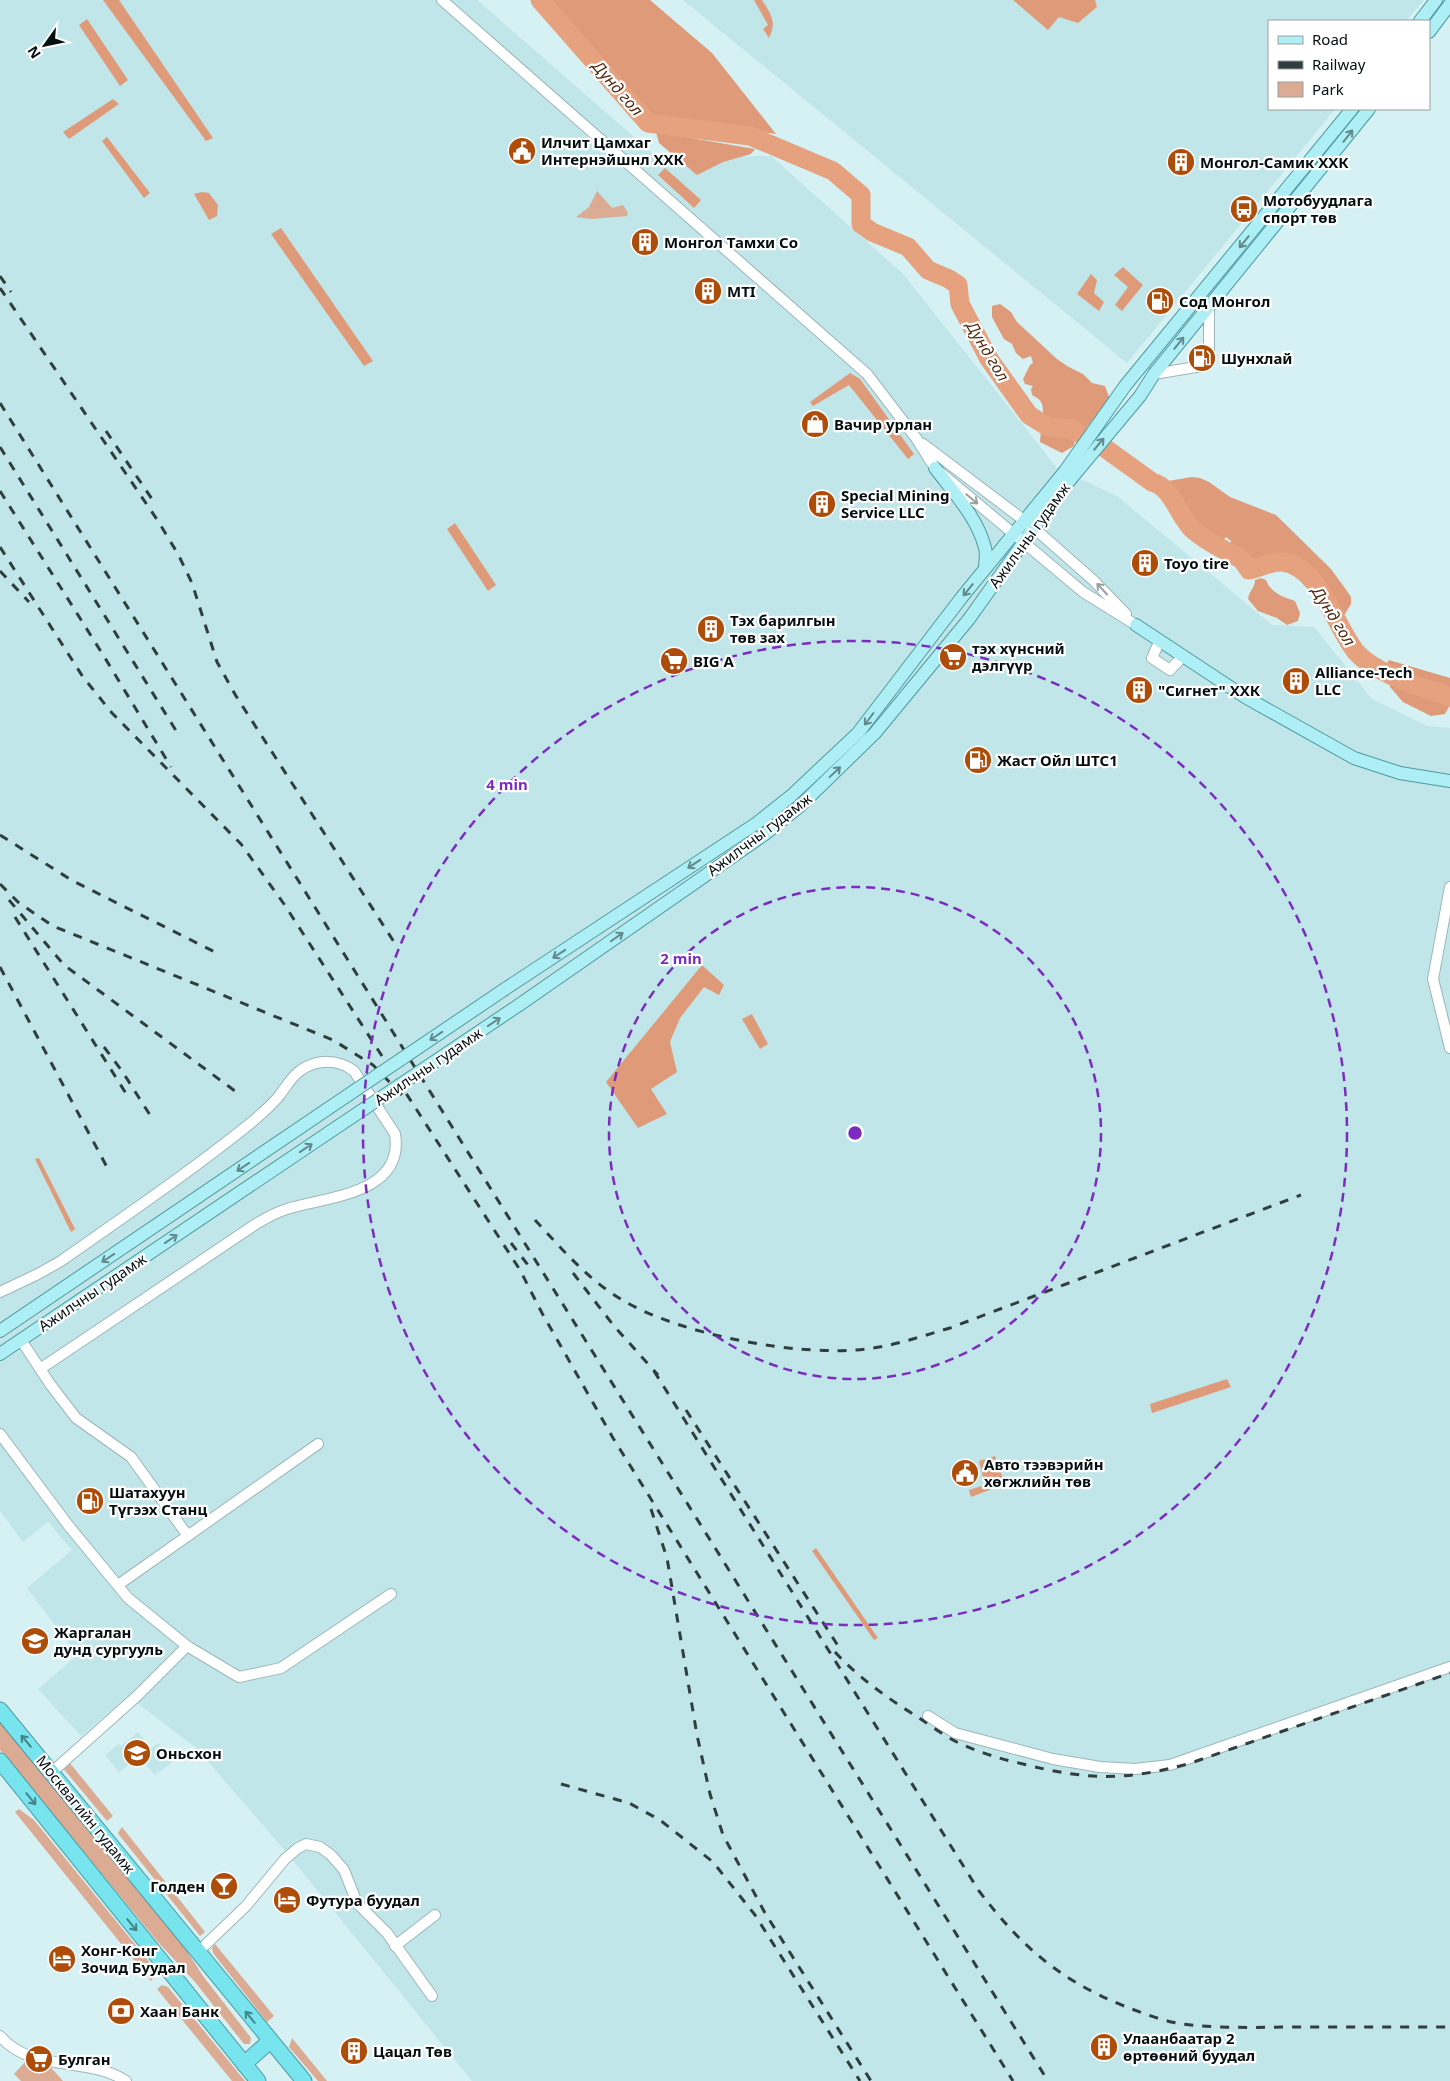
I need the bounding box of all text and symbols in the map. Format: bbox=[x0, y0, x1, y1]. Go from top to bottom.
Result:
north arrow bbox=[20, 20, 70, 70]
legend bbox=[1268, 20, 1430, 110]
text: Road bbox=[1312, 29, 1348, 49]
text: N bbox=[23, 42, 45, 62]
water label: Дунд гол bbox=[587, 54, 648, 120]
text: Railway bbox=[1312, 54, 1366, 74]
text: Park bbox=[1312, 79, 1344, 99]
one-way arrow bbox=[1342, 129, 1353, 142]
place label: Илчит Цамхаг Интернэйшнл ХХК bbox=[541, 132, 685, 169]
public building icon: Илчит Цамхаг Интернэйшнл ХХК bbox=[507, 136, 537, 166]
building icon: Монгол-Самик ХХК bbox=[1166, 147, 1196, 177]
place label: Монгол-Самик ХХК bbox=[1200, 152, 1349, 172]
place label: Мотобуудлага спорт төв bbox=[1263, 190, 1373, 227]
bus stop icon: Мотобуудлага спорт төв bbox=[1229, 194, 1259, 224]
building icon: Монгол Тамхи Со bbox=[630, 227, 660, 257]
place label: Монгол Тамхи Со bbox=[664, 232, 798, 252]
one-way arrow bbox=[1238, 235, 1249, 248]
building icon: MTI bbox=[693, 276, 723, 306]
place label: MTI bbox=[727, 281, 756, 301]
fuel station icon: Сод Монгол bbox=[1145, 286, 1175, 316]
place label: Сод Монгол bbox=[1179, 291, 1270, 311]
water label: Дунд гол bbox=[960, 315, 1015, 385]
one-way arrow bbox=[1173, 337, 1184, 350]
fuel station icon: Шунхлай bbox=[1187, 343, 1217, 373]
place label: Шунхлай bbox=[1221, 348, 1292, 368]
shop icon: Вачир урлан bbox=[800, 409, 830, 439]
place label: Вачир урлан bbox=[834, 414, 932, 434]
one-way arrow bbox=[1094, 438, 1105, 451]
street label: Ажилчны гудамж bbox=[984, 478, 1075, 592]
place label: Special Mining Service LLC bbox=[841, 485, 949, 522]
building icon: Special Mining Service LLC bbox=[807, 489, 837, 519]
one-way arrow bbox=[965, 494, 978, 505]
building icon: Toyo tire bbox=[1130, 548, 1160, 578]
place label: Toyo tire bbox=[1164, 553, 1229, 573]
water label: Дунд гол bbox=[1306, 580, 1361, 650]
one-way arrow bbox=[962, 583, 973, 596]
one-way arrow bbox=[1096, 583, 1108, 596]
place label: Тэх барилгын төв зах bbox=[730, 610, 836, 647]
building icon: Тэх барилгын төв зах bbox=[696, 614, 726, 644]
place label: тэх хүнсний дэлгүүр bbox=[972, 638, 1065, 675]
supermarket icon: тэх хүнсний дэлгүүр bbox=[938, 642, 968, 672]
supermarket icon: BIG A bbox=[659, 646, 689, 676]
place label: BIG A bbox=[693, 651, 735, 671]
place label: Alliance-Tech LLC bbox=[1315, 662, 1413, 699]
building icon: Alliance-Tech LLC bbox=[1281, 666, 1311, 696]
building icon: "Сигнет" ХХК bbox=[1124, 675, 1154, 705]
place label: "Сигнет" ХХК bbox=[1158, 680, 1261, 700]
one-way arrow bbox=[864, 712, 874, 726]
fuel station icon: Жаст Ойл ШТС1 bbox=[963, 745, 993, 775]
place label: Жаст Ойл ШТС1 bbox=[997, 750, 1118, 770]
one-way arrow bbox=[829, 766, 842, 778]
text: 4 min bbox=[486, 774, 528, 794]
street label: Ажилчны гудамж bbox=[703, 788, 816, 880]
one-way arrow bbox=[688, 860, 702, 870]
one-way arrow bbox=[609, 932, 623, 942]
text: 2 min bbox=[660, 948, 702, 968]
one-way arrow bbox=[552, 949, 566, 959]
one-way arrow bbox=[486, 1017, 500, 1027]
street label: Ажилчны гудамж bbox=[370, 1022, 486, 1110]
one-way arrow bbox=[429, 1031, 443, 1041]
centre of rings bbox=[846, 1124, 864, 1142]
one-way arrow bbox=[299, 1143, 313, 1154]
one-way arrow bbox=[236, 1162, 250, 1172]
one-way arrow bbox=[164, 1234, 178, 1244]
street label: Ажилчны гудамж bbox=[34, 1248, 150, 1336]
one-way arrow bbox=[101, 1253, 115, 1263]
place label: Авто тээвэрийн хөгжлийн төв bbox=[984, 1454, 1104, 1491]
public building icon: Авто тээвэрийн хөгжлийн төв bbox=[950, 1458, 980, 1488]
place label: Шатахуун Түгээх Станц bbox=[109, 1482, 207, 1519]
fuel station icon: Шатахуун Түгээх Станц bbox=[75, 1486, 105, 1516]
place label: Жаргалан дунд сургууль bbox=[54, 1622, 163, 1659]
school or university icon: Жаргалан дунд сургууль bbox=[20, 1626, 50, 1656]
one-way arrow bbox=[21, 1735, 32, 1748]
school or university icon: Оньсхон bbox=[122, 1738, 152, 1768]
place label: Оньсхон bbox=[156, 1743, 222, 1763]
street label: Москвагийн гудамж bbox=[32, 1751, 140, 1878]
one-way arrow bbox=[25, 1792, 36, 1805]
bar icon: Голден bbox=[209, 1871, 239, 1901]
place label: Голден bbox=[150, 1876, 205, 1896]
hotel icon: Футура буудал bbox=[272, 1885, 302, 1915]
place label: Футура буудал bbox=[306, 1890, 420, 1910]
one-way arrow bbox=[127, 1919, 138, 1932]
place label: Хонг-Kонг 3очид Буудал bbox=[81, 1940, 186, 1977]
hotel icon: Хонг-Kонг 3очид Буудал bbox=[47, 1944, 77, 1974]
bank icon: Хаан Банк bbox=[106, 1996, 136, 2026]
place label: Хаан Банк bbox=[140, 2001, 220, 2021]
one-way arrow bbox=[245, 2011, 256, 2024]
place label: Улаанбаатар 2 өртөөний буудал bbox=[1123, 2028, 1255, 2065]
building icon: Улаанбаатар 2 өртөөний буудал bbox=[1089, 2032, 1119, 2062]
building icon: Цацал Төв bbox=[339, 2036, 369, 2066]
place label: Цацал Төв bbox=[373, 2041, 452, 2061]
supermarket icon: Булган bbox=[24, 2044, 54, 2074]
place label: Булган bbox=[58, 2049, 111, 2069]

